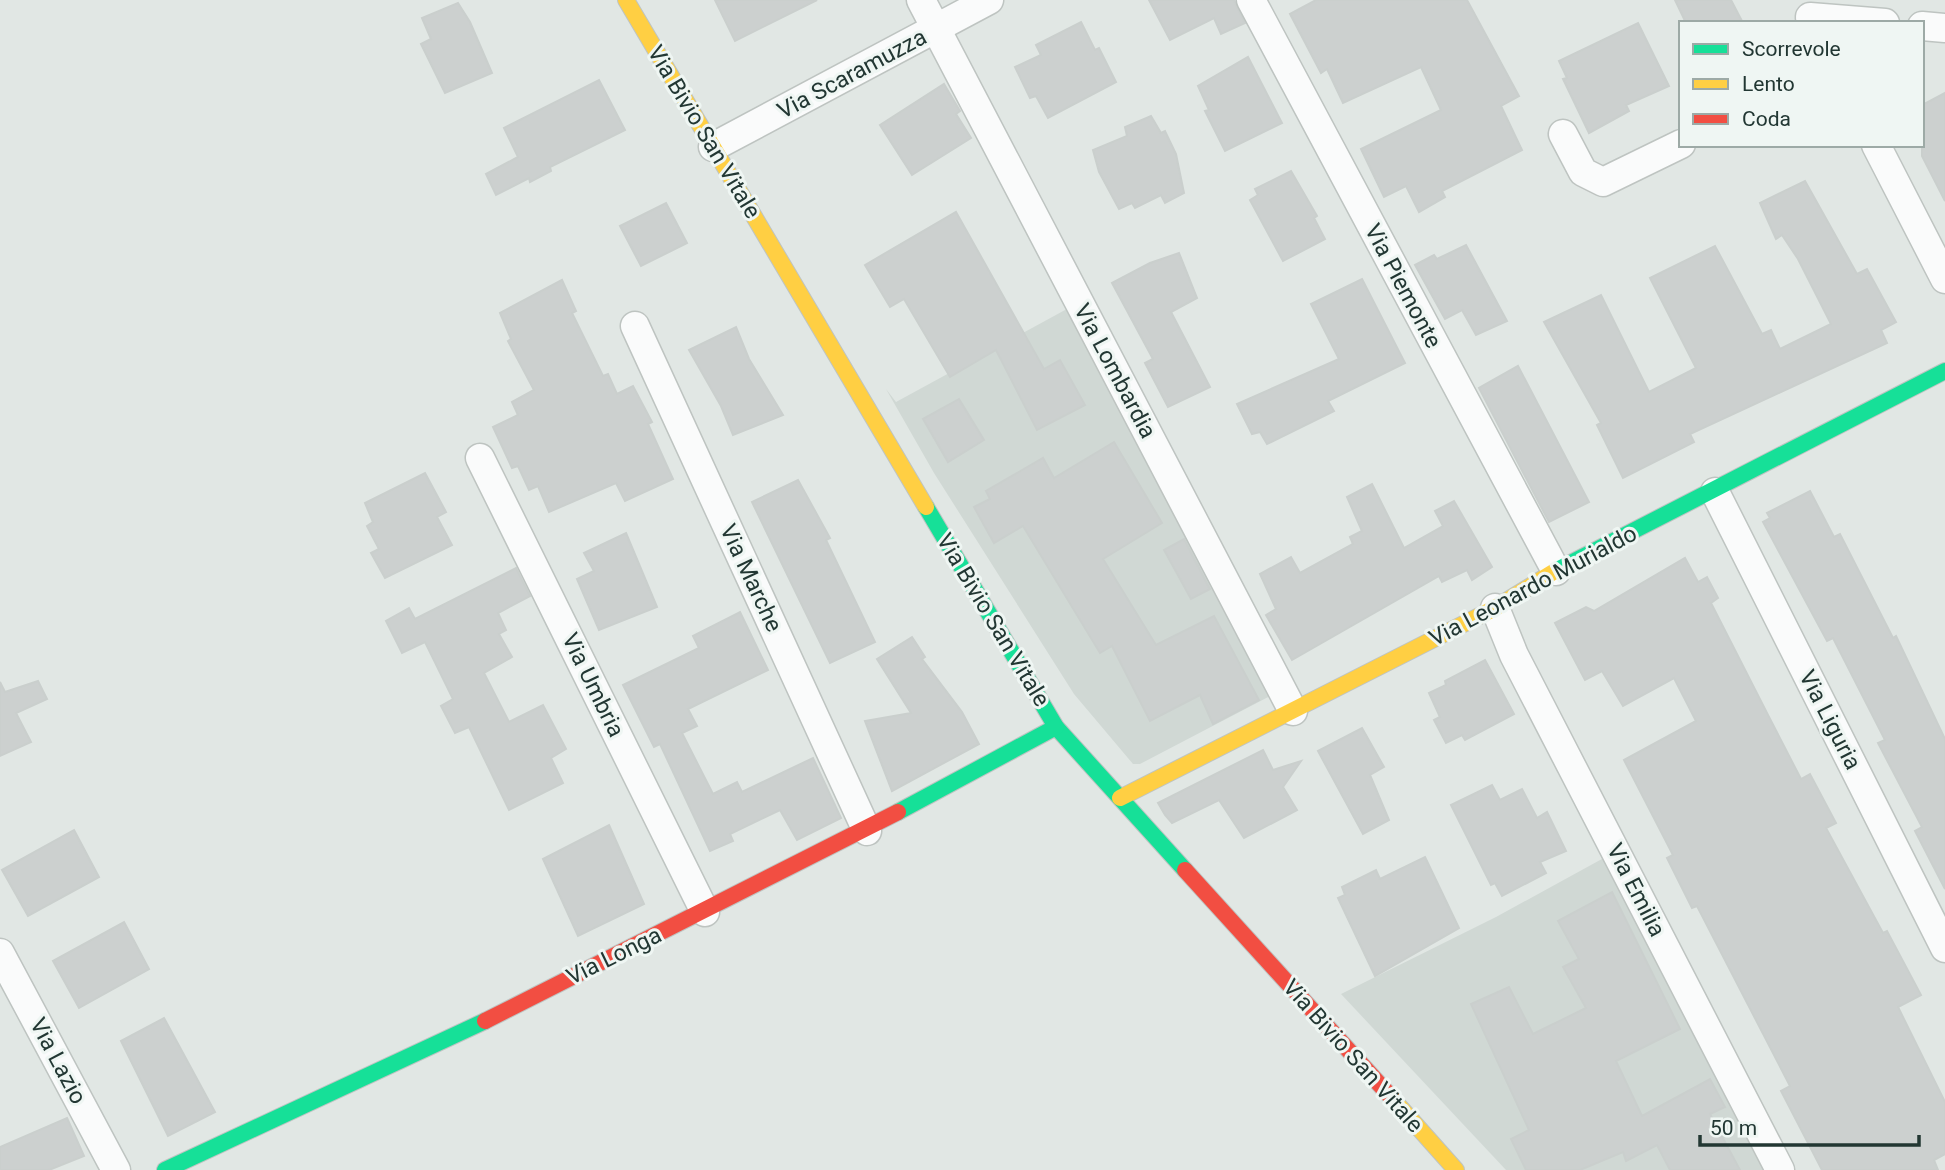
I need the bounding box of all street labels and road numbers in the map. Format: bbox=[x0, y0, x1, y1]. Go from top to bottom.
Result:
street label: Via Scaramuzza bbox=[773, 23, 931, 125]
street label: Via Bivio San Vitale bbox=[642, 41, 766, 223]
street label: Via Piemonte bbox=[1359, 219, 1447, 353]
street label: Via Lombardia bbox=[1068, 299, 1162, 443]
street label: Via Marche bbox=[714, 520, 788, 636]
street label: Via Leonardo Murialdo bbox=[1425, 520, 1641, 652]
street label: Via Bivio San Vitale bbox=[931, 529, 1055, 711]
street label: Via Umbria bbox=[556, 629, 630, 741]
street label: Via Liguria bbox=[1793, 666, 1867, 774]
street label: Via Emilia bbox=[1601, 839, 1671, 941]
street label: Via Longa bbox=[562, 921, 666, 991]
street label: Via Bivio San Vitale bbox=[1277, 974, 1429, 1138]
street label: Via Lazio bbox=[24, 1013, 92, 1109]

